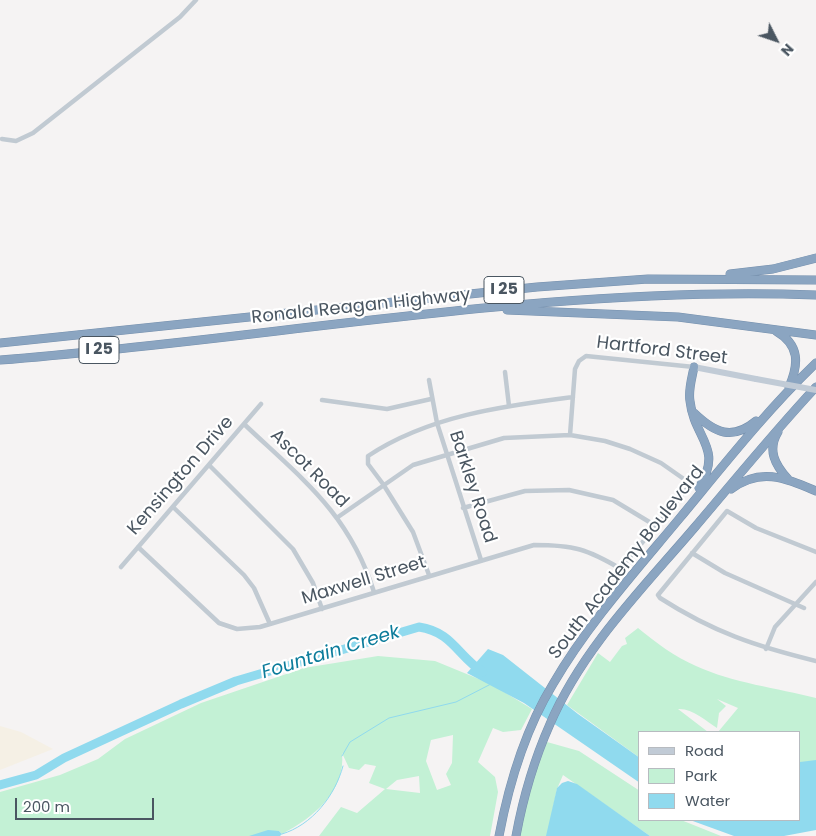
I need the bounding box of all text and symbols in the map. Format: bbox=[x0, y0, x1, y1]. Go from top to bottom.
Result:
north arrow bbox=[751, 15, 801, 65]
text: N bbox=[776, 39, 798, 60]
road number: I 25 bbox=[484, 276, 524, 304]
street label: Ronald Reagan Highway bbox=[250, 285, 472, 329]
street label: Hartford Street bbox=[595, 332, 729, 370]
road number: I 25 bbox=[79, 336, 119, 364]
street label: Kensington Drive bbox=[123, 412, 239, 540]
street label: Ascot Road bbox=[265, 425, 353, 513]
street label: Barkley Road bbox=[444, 428, 500, 546]
street label: South Academy Boulevard bbox=[545, 462, 709, 664]
street label: Maxwell Street bbox=[299, 552, 429, 610]
water label: Fountain Creek bbox=[259, 621, 403, 685]
legend bbox=[638, 731, 801, 821]
text: Road bbox=[685, 740, 724, 761]
text: Park bbox=[685, 765, 717, 786]
scale bar bbox=[18, 788, 156, 820]
text: Water bbox=[685, 790, 730, 811]
text: 200 m bbox=[23, 796, 70, 817]

